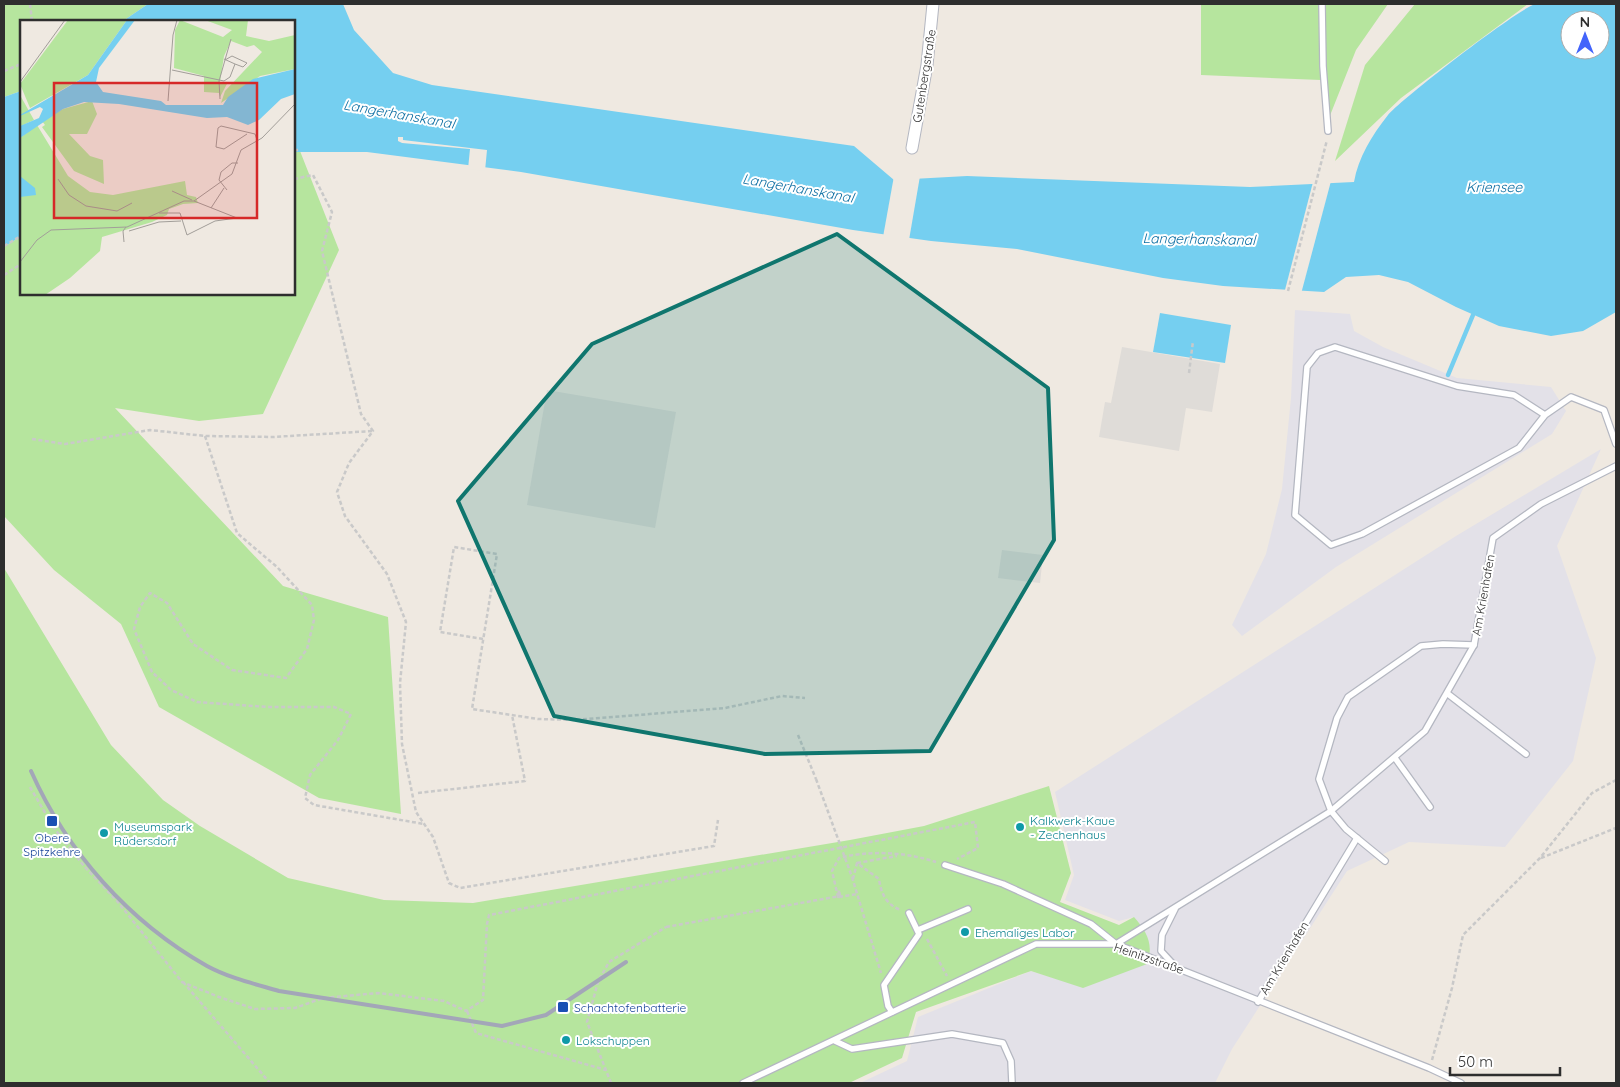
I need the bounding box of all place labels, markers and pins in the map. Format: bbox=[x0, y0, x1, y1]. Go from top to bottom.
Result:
place label: Kalkwerk-Kaue - Zechenhaus bbox=[1030, 813, 1115, 842]
marker: Obere Spitzkehre bbox=[45, 814, 59, 828]
place label: Museumspark Rüdersdorf bbox=[114, 819, 192, 848]
marker: Kalkwerk-Kaue - Zechenhaus bbox=[1014, 821, 1026, 833]
marker: Museumspark Rüdersdorf bbox=[98, 827, 110, 839]
place label: Obere Spitzkehre bbox=[23, 830, 81, 859]
place label: Ehemaliges Labor bbox=[975, 925, 1075, 940]
marker: Ehemaliges Labor bbox=[959, 926, 971, 938]
marker: Schachtofenbatterie bbox=[556, 1000, 570, 1014]
place label: Schachtofenbatterie bbox=[574, 1000, 687, 1015]
place label: Lokschuppen bbox=[576, 1033, 650, 1048]
marker: Lokschuppen bbox=[560, 1034, 572, 1046]

